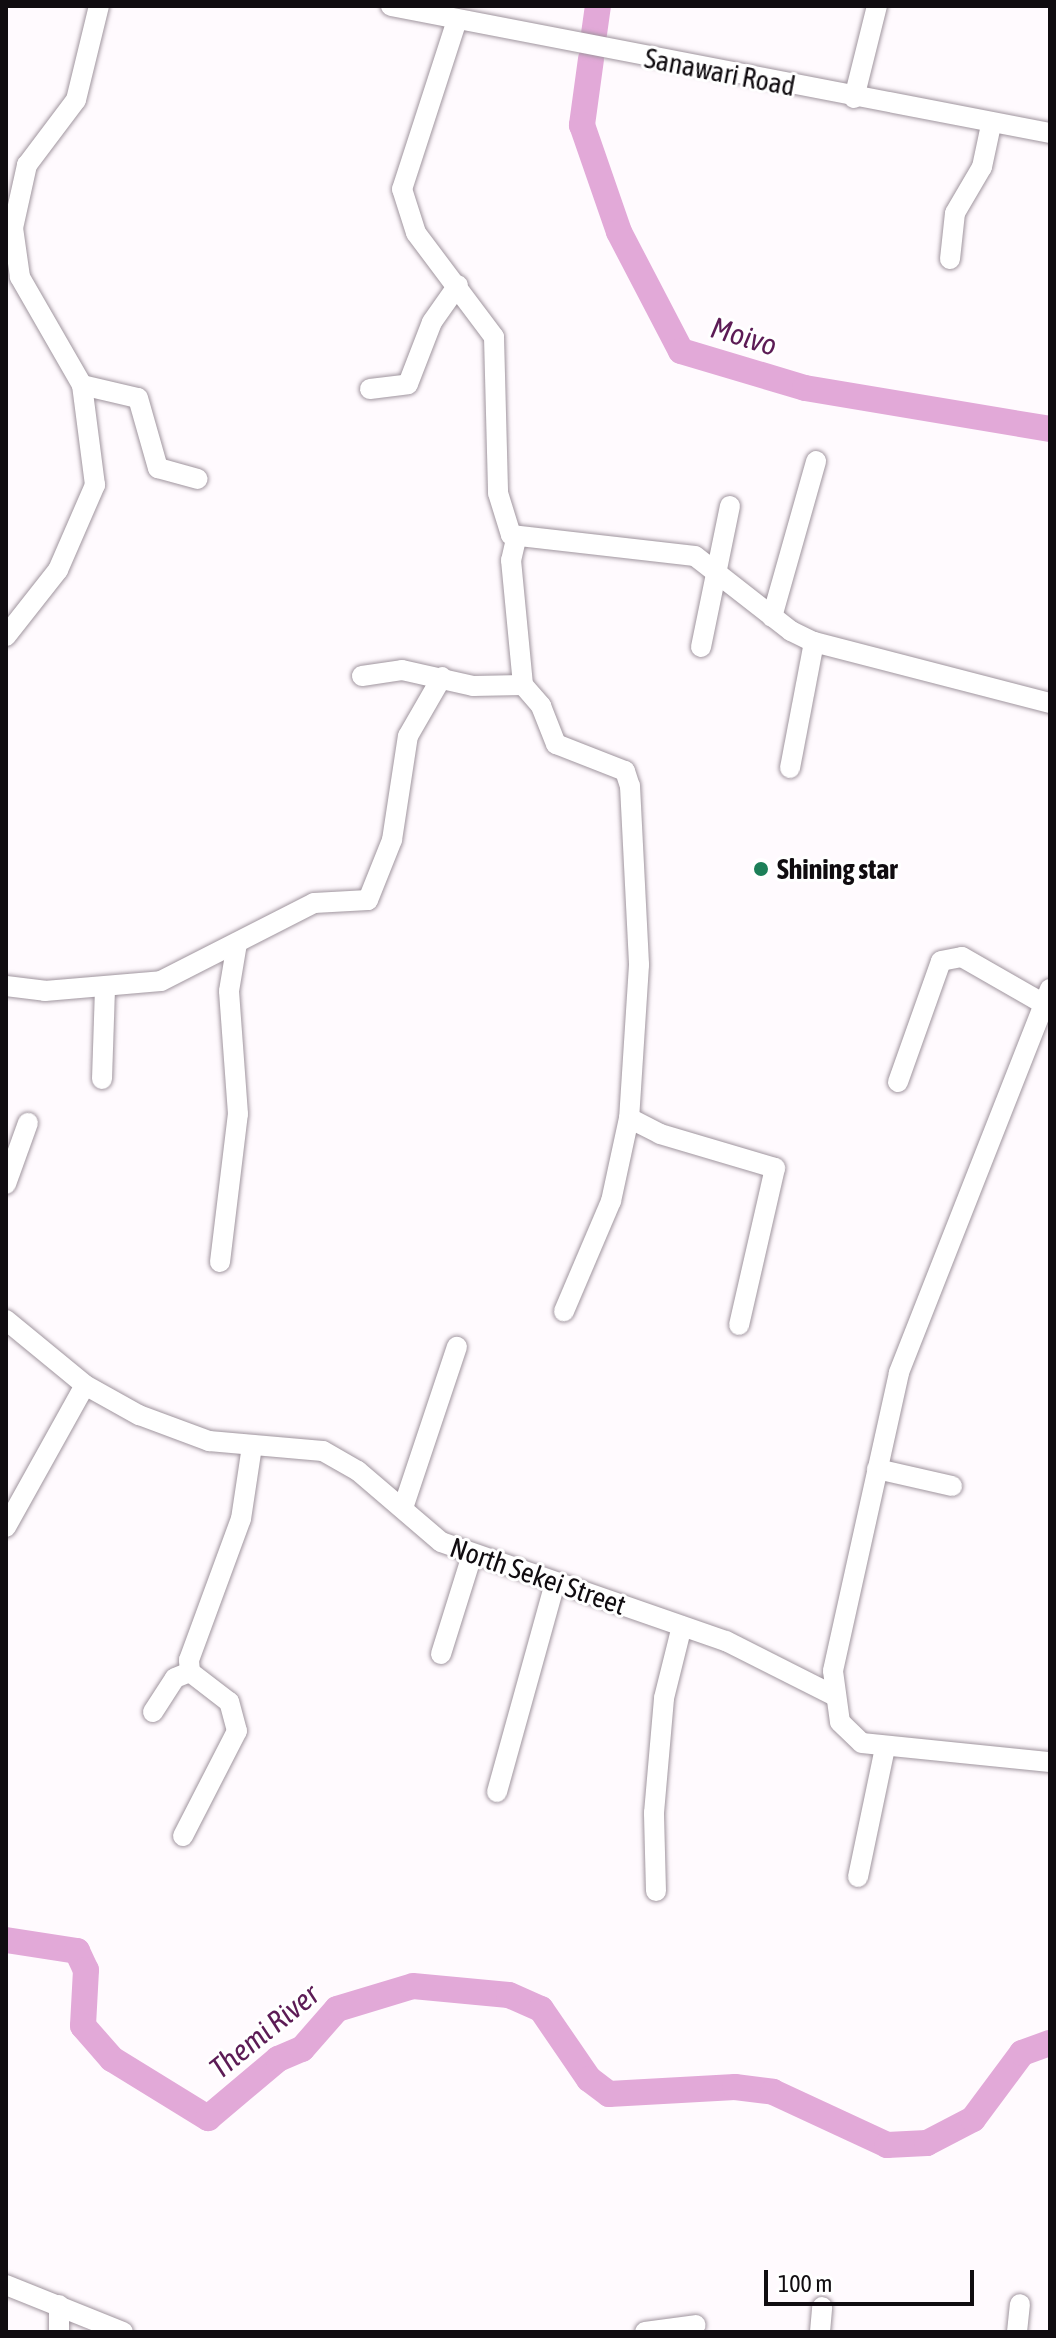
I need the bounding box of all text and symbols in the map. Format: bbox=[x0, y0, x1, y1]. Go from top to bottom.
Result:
street label: Sanawari Road bbox=[642, 41, 798, 103]
water label: Moivo bbox=[707, 309, 781, 363]
place label: Shining star bbox=[777, 852, 897, 886]
marker: Shining star bbox=[752, 860, 770, 878]
street label: North Sekei Street bbox=[446, 1530, 630, 1622]
water label: Themi River bbox=[202, 1976, 326, 2086]
scale bar bbox=[768, 2254, 978, 2304]
text: 100 m bbox=[778, 2270, 832, 2297]

